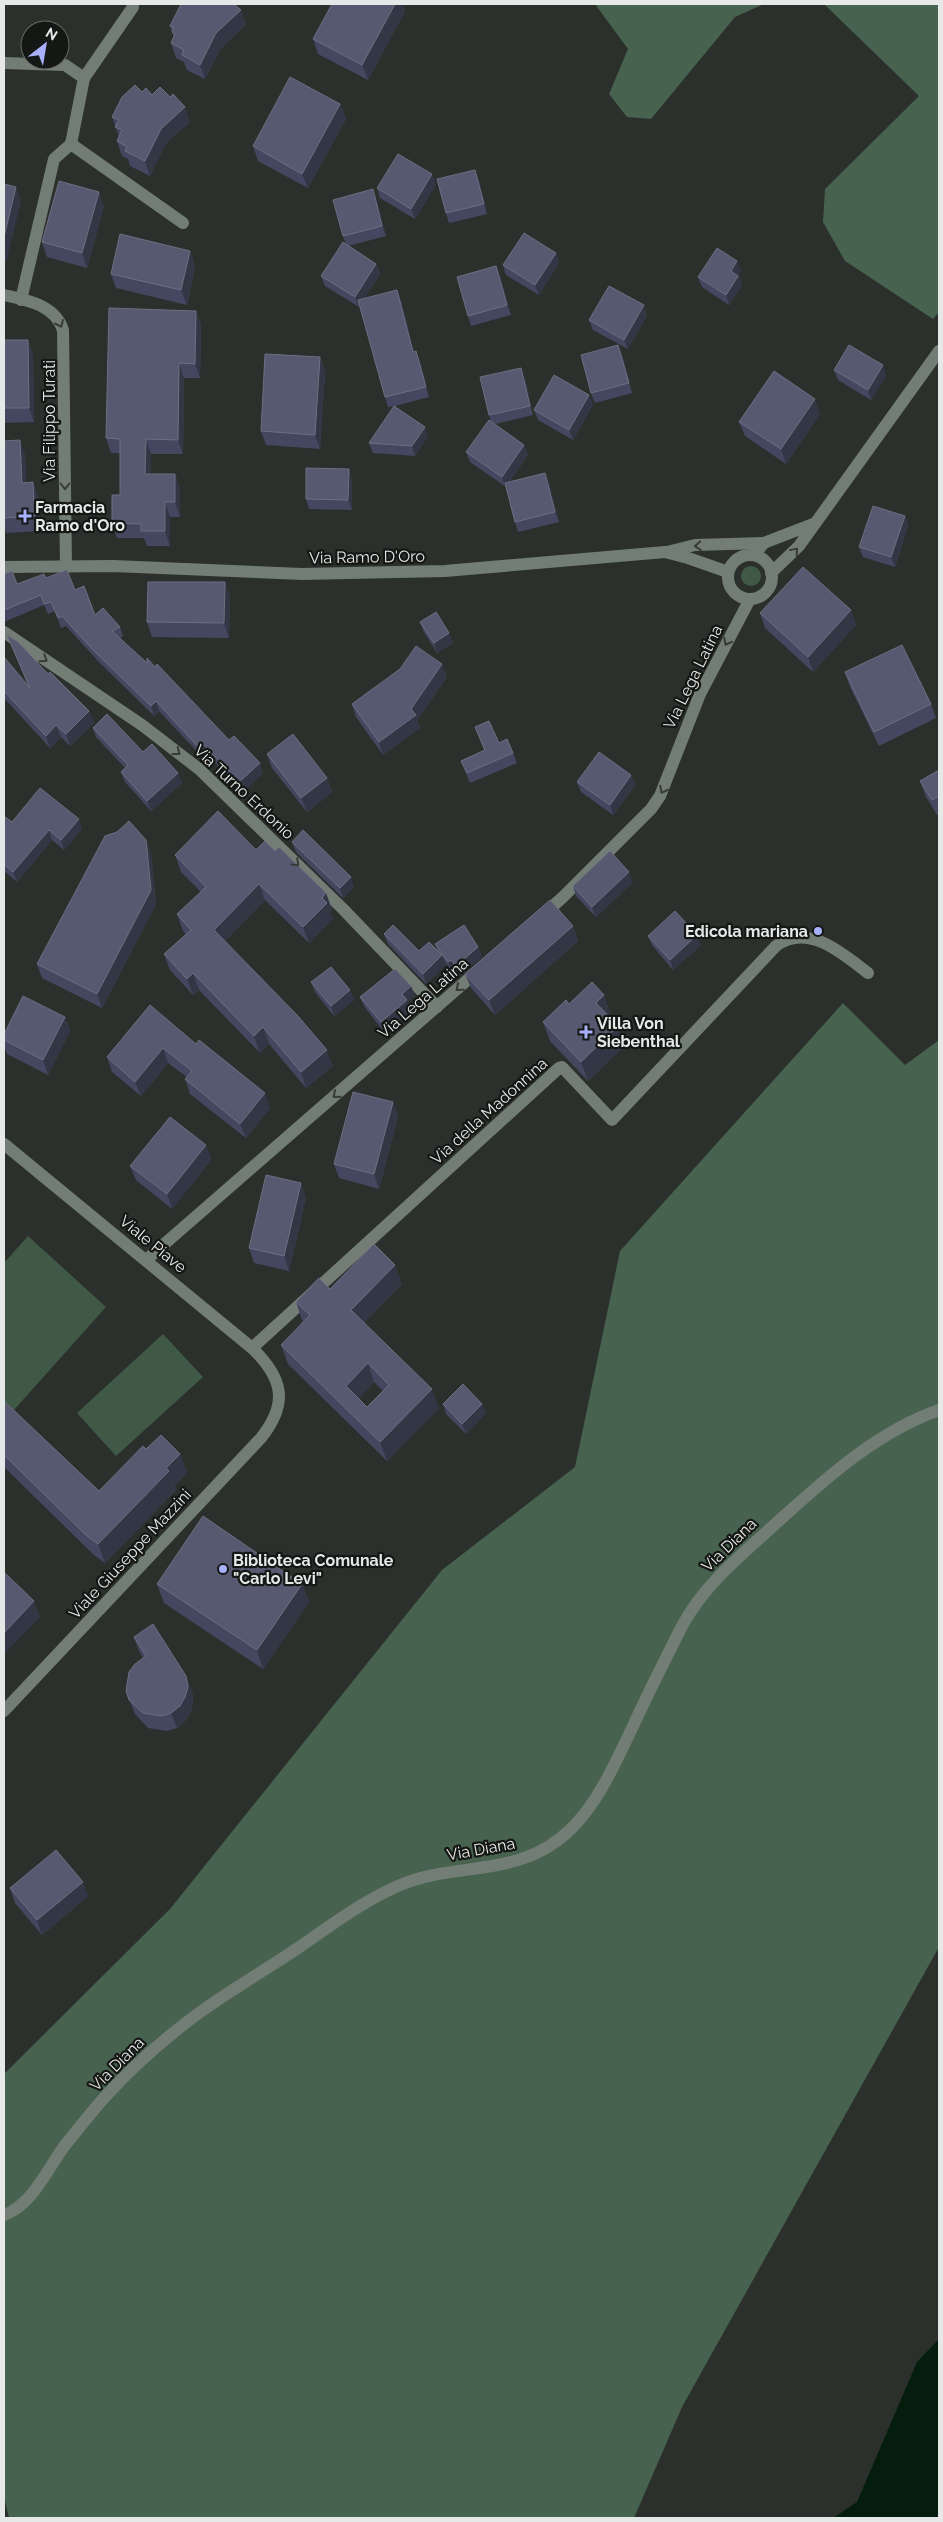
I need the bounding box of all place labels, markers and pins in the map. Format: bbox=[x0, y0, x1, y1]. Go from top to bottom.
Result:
place label: Farmacia Ramo d'Oro bbox=[35, 498, 125, 535]
marker: Farmacia Ramo d'Oro bbox=[19, 510, 31, 522]
place label: Edicola mariana bbox=[685, 922, 808, 941]
marker: Edicola mariana bbox=[812, 925, 824, 937]
place label: Villa Von Siebenthal bbox=[597, 1014, 681, 1051]
marker: Villa Von Siebenthal bbox=[579, 1025, 593, 1039]
place label: Biblioteca Comunale "Carlo Levi" bbox=[233, 1551, 394, 1588]
marker: Biblioteca Comunale "Carlo Levi" bbox=[217, 1563, 229, 1575]

